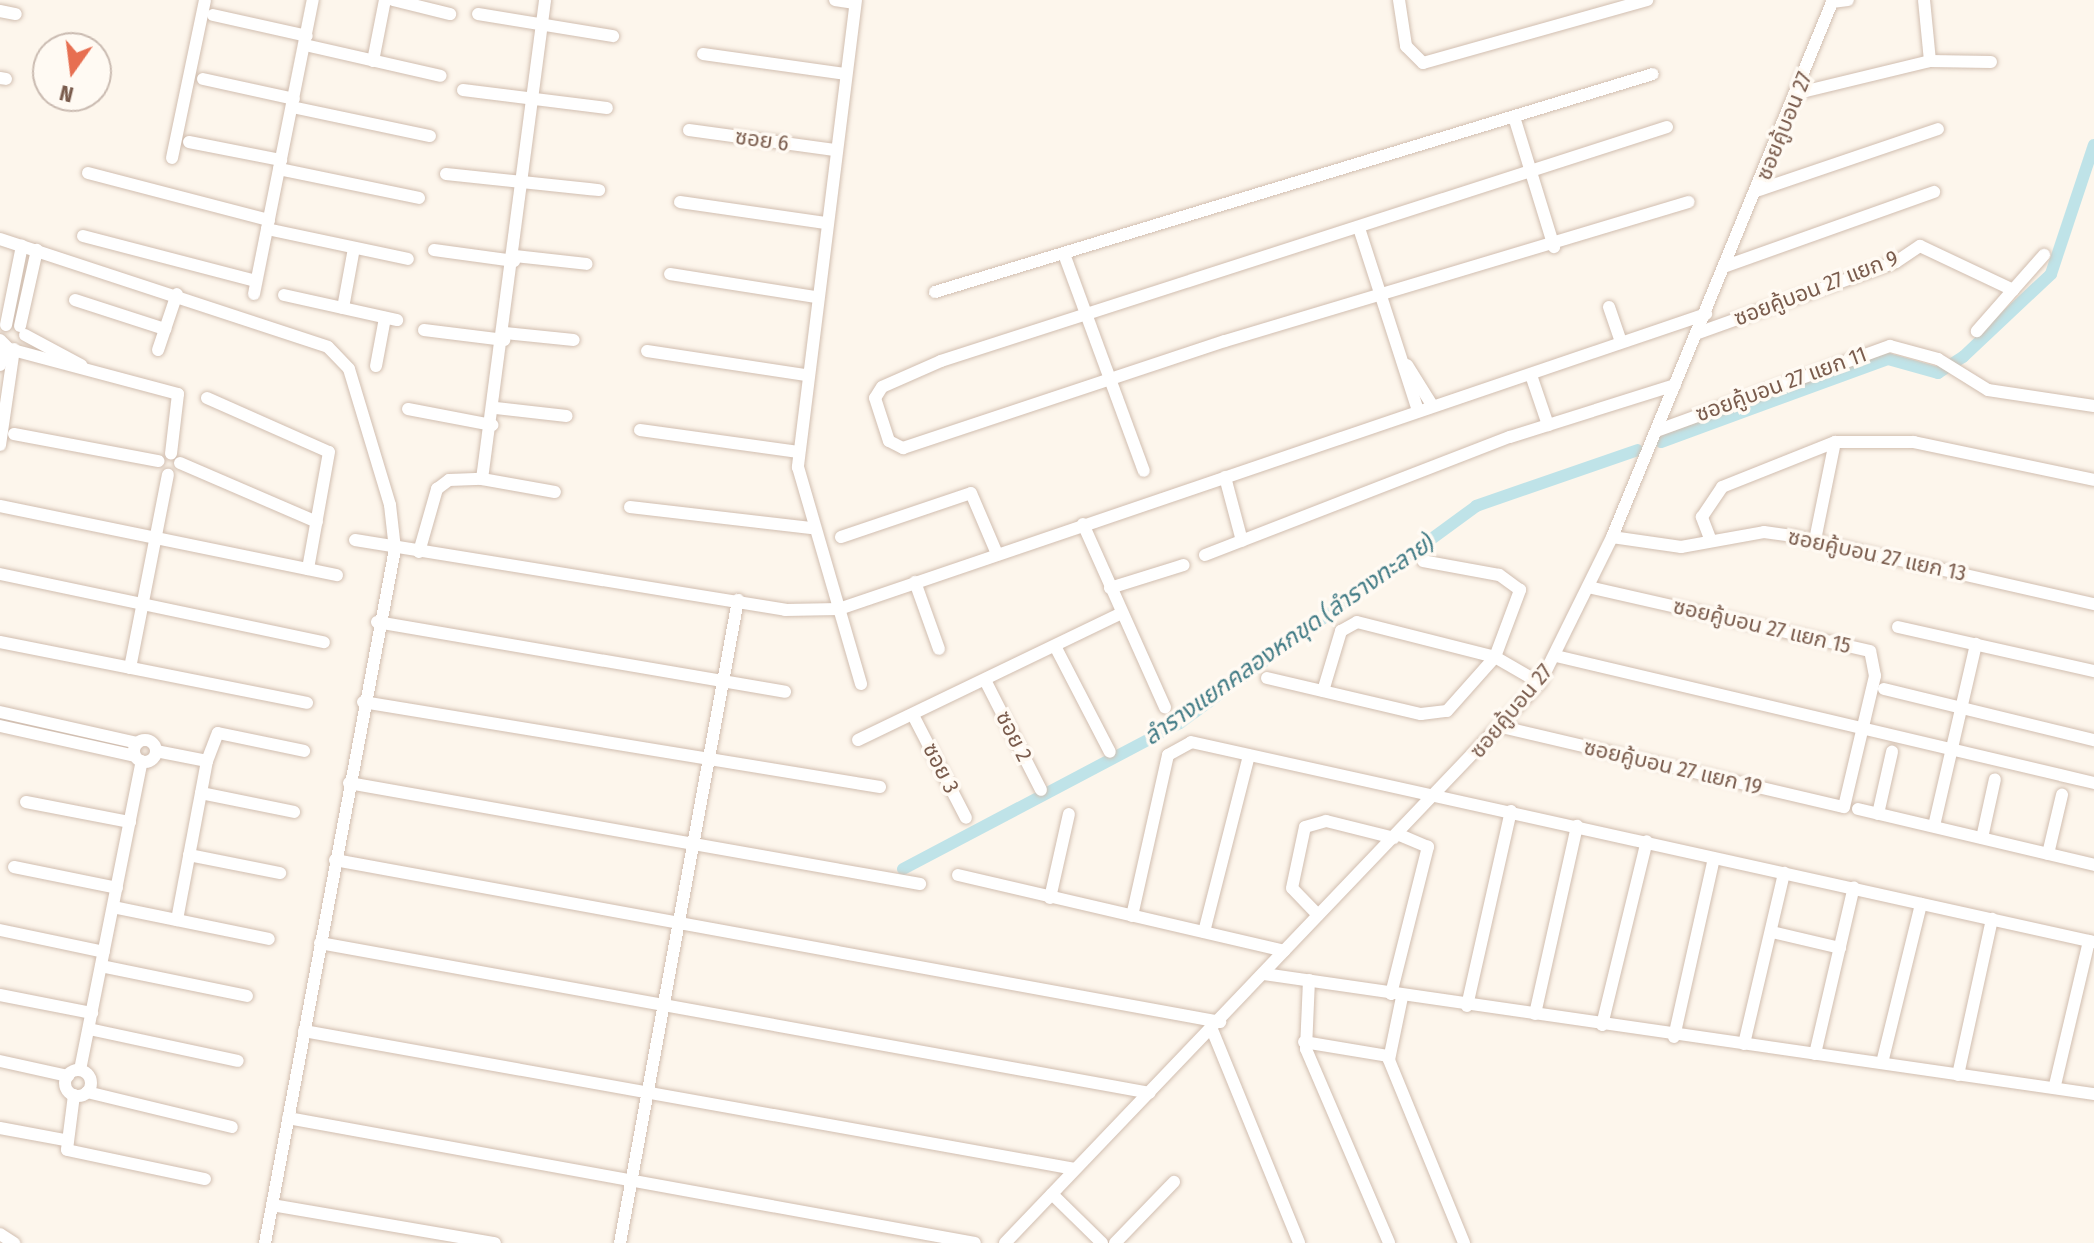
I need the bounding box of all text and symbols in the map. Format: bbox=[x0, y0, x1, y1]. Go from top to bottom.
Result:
north arrow bbox=[32, 32, 112, 112]
street label: ซอยคู้บอน 27 bbox=[1750, 68, 1818, 184]
text: N bbox=[57, 79, 76, 109]
street label: ซอย 6 bbox=[733, 123, 791, 157]
street label: ซอยคู้บอน 27 แยก 9 bbox=[1730, 245, 1902, 331]
street label: ซอยคู้บอน 27 แยก 11 bbox=[1692, 341, 1870, 427]
street label: ซอยคู้บอน 27 แยก 13 bbox=[1786, 523, 1968, 587]
water label: ลำรางแยกคลองหกขุด (ลำรางทะลาย) bbox=[1138, 528, 1440, 752]
street label: ซอยคู้บอน 27 แยก 15 bbox=[1671, 593, 1853, 659]
street label: ซอยคู้บอน 27 bbox=[1464, 659, 1558, 763]
street label: ซอย 2 bbox=[990, 706, 1038, 766]
street label: ซอยคู้บอน 27 แยก 19 bbox=[1581, 734, 1765, 800]
street label: ซอย 3 bbox=[917, 738, 965, 798]

